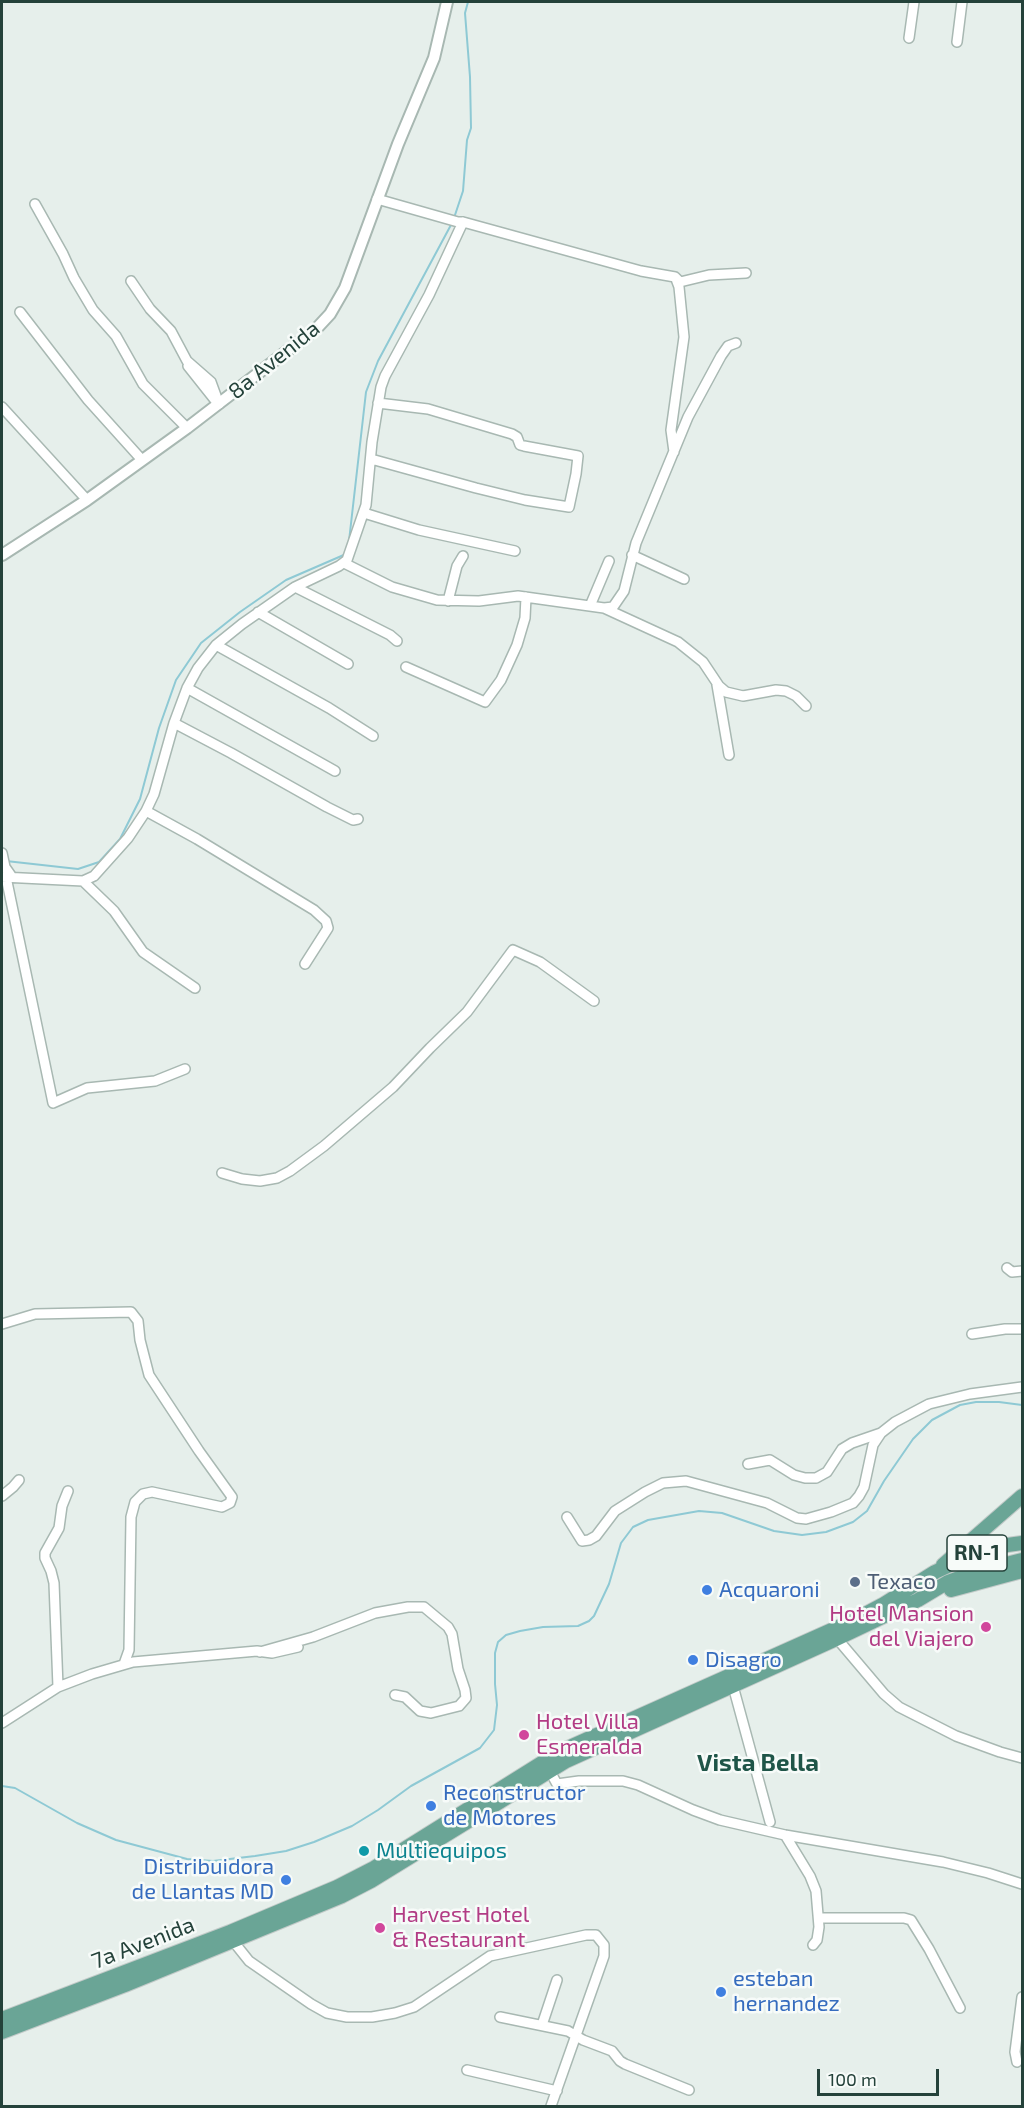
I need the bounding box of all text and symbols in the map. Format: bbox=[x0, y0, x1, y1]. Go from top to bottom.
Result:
street label: 8a Avenida bbox=[223, 315, 325, 405]
road number: RN-1 bbox=[947, 1535, 1007, 1571]
place label: Texaco bbox=[867, 1569, 936, 1595]
marker: Texaco bbox=[848, 1575, 862, 1589]
place label: Acquaroni bbox=[719, 1577, 820, 1603]
marker: Acquaroni bbox=[700, 1583, 714, 1597]
place label: Hotel Mansion del Viajero bbox=[829, 1601, 974, 1652]
marker: Hotel Mansion del Viajero bbox=[979, 1620, 993, 1634]
place label: Disagro bbox=[705, 1647, 782, 1673]
marker: Disagro bbox=[686, 1653, 700, 1667]
place label: Hotel Villa Esmeralda bbox=[536, 1709, 643, 1760]
marker: Hotel Villa Esmeralda bbox=[517, 1728, 531, 1742]
district label: Vista Bella bbox=[697, 1749, 819, 1777]
place label: Reconstructor de Motores bbox=[443, 1780, 586, 1832]
marker: Reconstructor de Motores bbox=[424, 1799, 438, 1813]
place label: Multiequipos bbox=[376, 1838, 507, 1864]
marker: Multiequipos bbox=[357, 1844, 371, 1858]
place label: Distribuidora de Llantas MD bbox=[132, 1854, 274, 1906]
marker: Distribuidora de Llantas MD bbox=[279, 1873, 293, 1887]
place label: Harvest Hotel & Restaurant bbox=[392, 1902, 529, 1954]
street label: 7a Avenida bbox=[88, 1911, 198, 1975]
marker: Harvest Hotel & Restaurant bbox=[373, 1921, 387, 1935]
place label: esteban hernandez bbox=[733, 1966, 840, 2018]
marker: esteban hernandez bbox=[714, 1985, 728, 1999]
scale bar bbox=[820, 2057, 942, 2095]
text: 100 m bbox=[828, 2068, 877, 2090]

